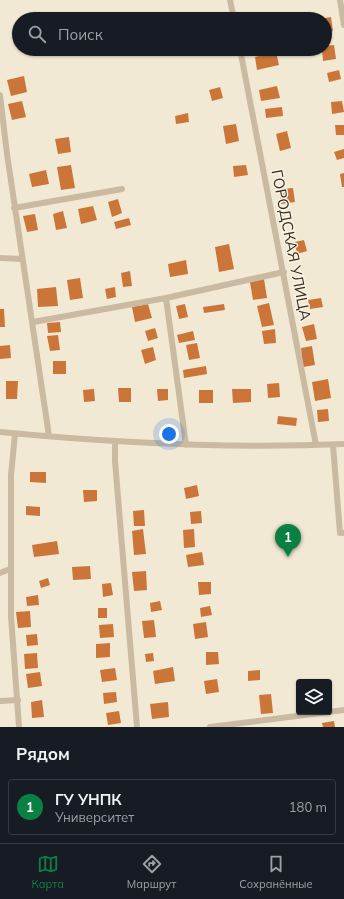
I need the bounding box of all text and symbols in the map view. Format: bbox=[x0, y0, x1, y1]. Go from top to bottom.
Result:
search box bbox=[12, 12, 332, 56]
icon: search bbox=[26, 23, 48, 45]
text: Поиск bbox=[58, 25, 103, 44]
street label: ГОРОДСКАЯ УЛИЦА bbox=[268, 168, 315, 322]
your location bbox=[159, 424, 179, 444]
pin: 1 bbox=[275, 524, 301, 557]
map controls bbox=[296, 679, 332, 715]
button: layers bbox=[296, 679, 332, 715]
text: Рядом bbox=[16, 743, 70, 764]
text: ГУ УНПК bbox=[55, 790, 122, 809]
text: 1 bbox=[26, 799, 34, 815]
text: 180 m bbox=[289, 799, 327, 815]
text: Университет bbox=[55, 809, 134, 825]
tab: Карта bbox=[31, 853, 64, 891]
tab: Маршрут bbox=[127, 853, 176, 891]
tab: Сохранённые bbox=[239, 853, 313, 891]

